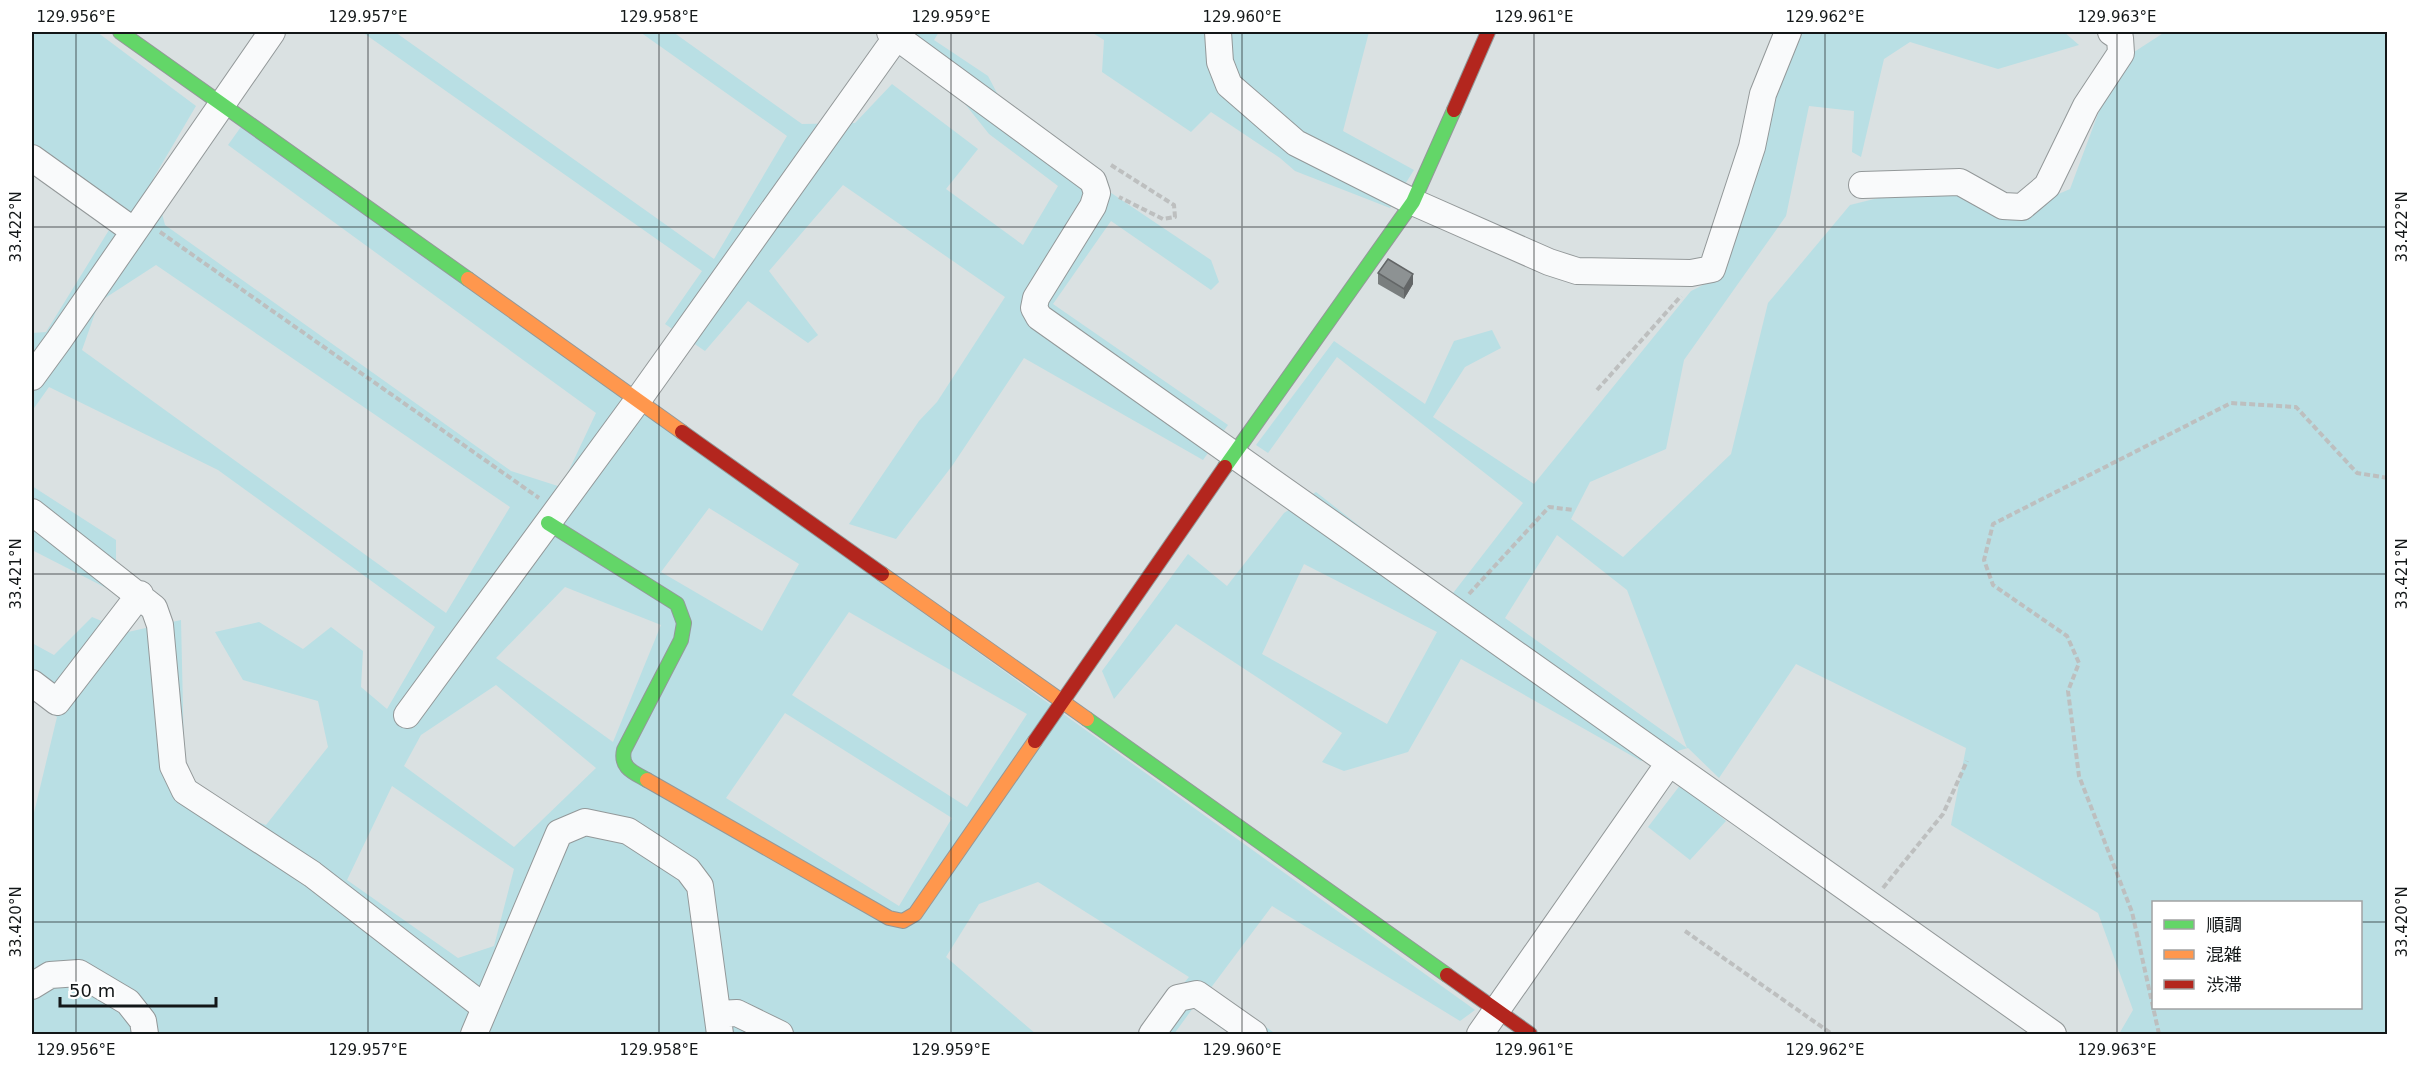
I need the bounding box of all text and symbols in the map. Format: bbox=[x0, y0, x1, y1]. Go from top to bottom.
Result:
text: 129.956°E bbox=[36, 8, 116, 26]
text: 129.957°E bbox=[328, 8, 408, 26]
text: 129.958°E bbox=[619, 8, 699, 26]
text: 129.959°E bbox=[911, 8, 991, 26]
text: 129.960°E bbox=[1202, 8, 1282, 26]
text: 129.961°E bbox=[1494, 8, 1574, 26]
text: 129.962°E bbox=[1785, 8, 1865, 26]
text: 129.963°E bbox=[2077, 8, 2157, 26]
text: 33.422°N bbox=[7, 191, 25, 263]
text: 33.422°N bbox=[2393, 191, 2411, 263]
text: 33.421°N bbox=[7, 538, 25, 610]
text: 33.421°N bbox=[2393, 538, 2411, 610]
text: 33.420°N bbox=[7, 886, 25, 958]
text: 33.420°N bbox=[2393, 886, 2411, 958]
legend bbox=[2152, 901, 2362, 1009]
text: 順調 bbox=[2206, 914, 2242, 935]
text: 混雑 bbox=[2206, 944, 2242, 965]
scale bar bbox=[60, 970, 216, 1008]
text: 渋滞 bbox=[2206, 974, 2242, 995]
text: 50 m bbox=[69, 980, 115, 1001]
text: 129.956°E bbox=[36, 1041, 116, 1059]
text: 129.957°E bbox=[328, 1041, 408, 1059]
text: 129.958°E bbox=[619, 1041, 699, 1059]
text: 129.959°E bbox=[911, 1041, 991, 1059]
text: 129.960°E bbox=[1202, 1041, 1282, 1059]
text: 129.961°E bbox=[1494, 1041, 1574, 1059]
text: 129.962°E bbox=[1785, 1041, 1865, 1059]
text: 129.963°E bbox=[2077, 1041, 2157, 1059]

